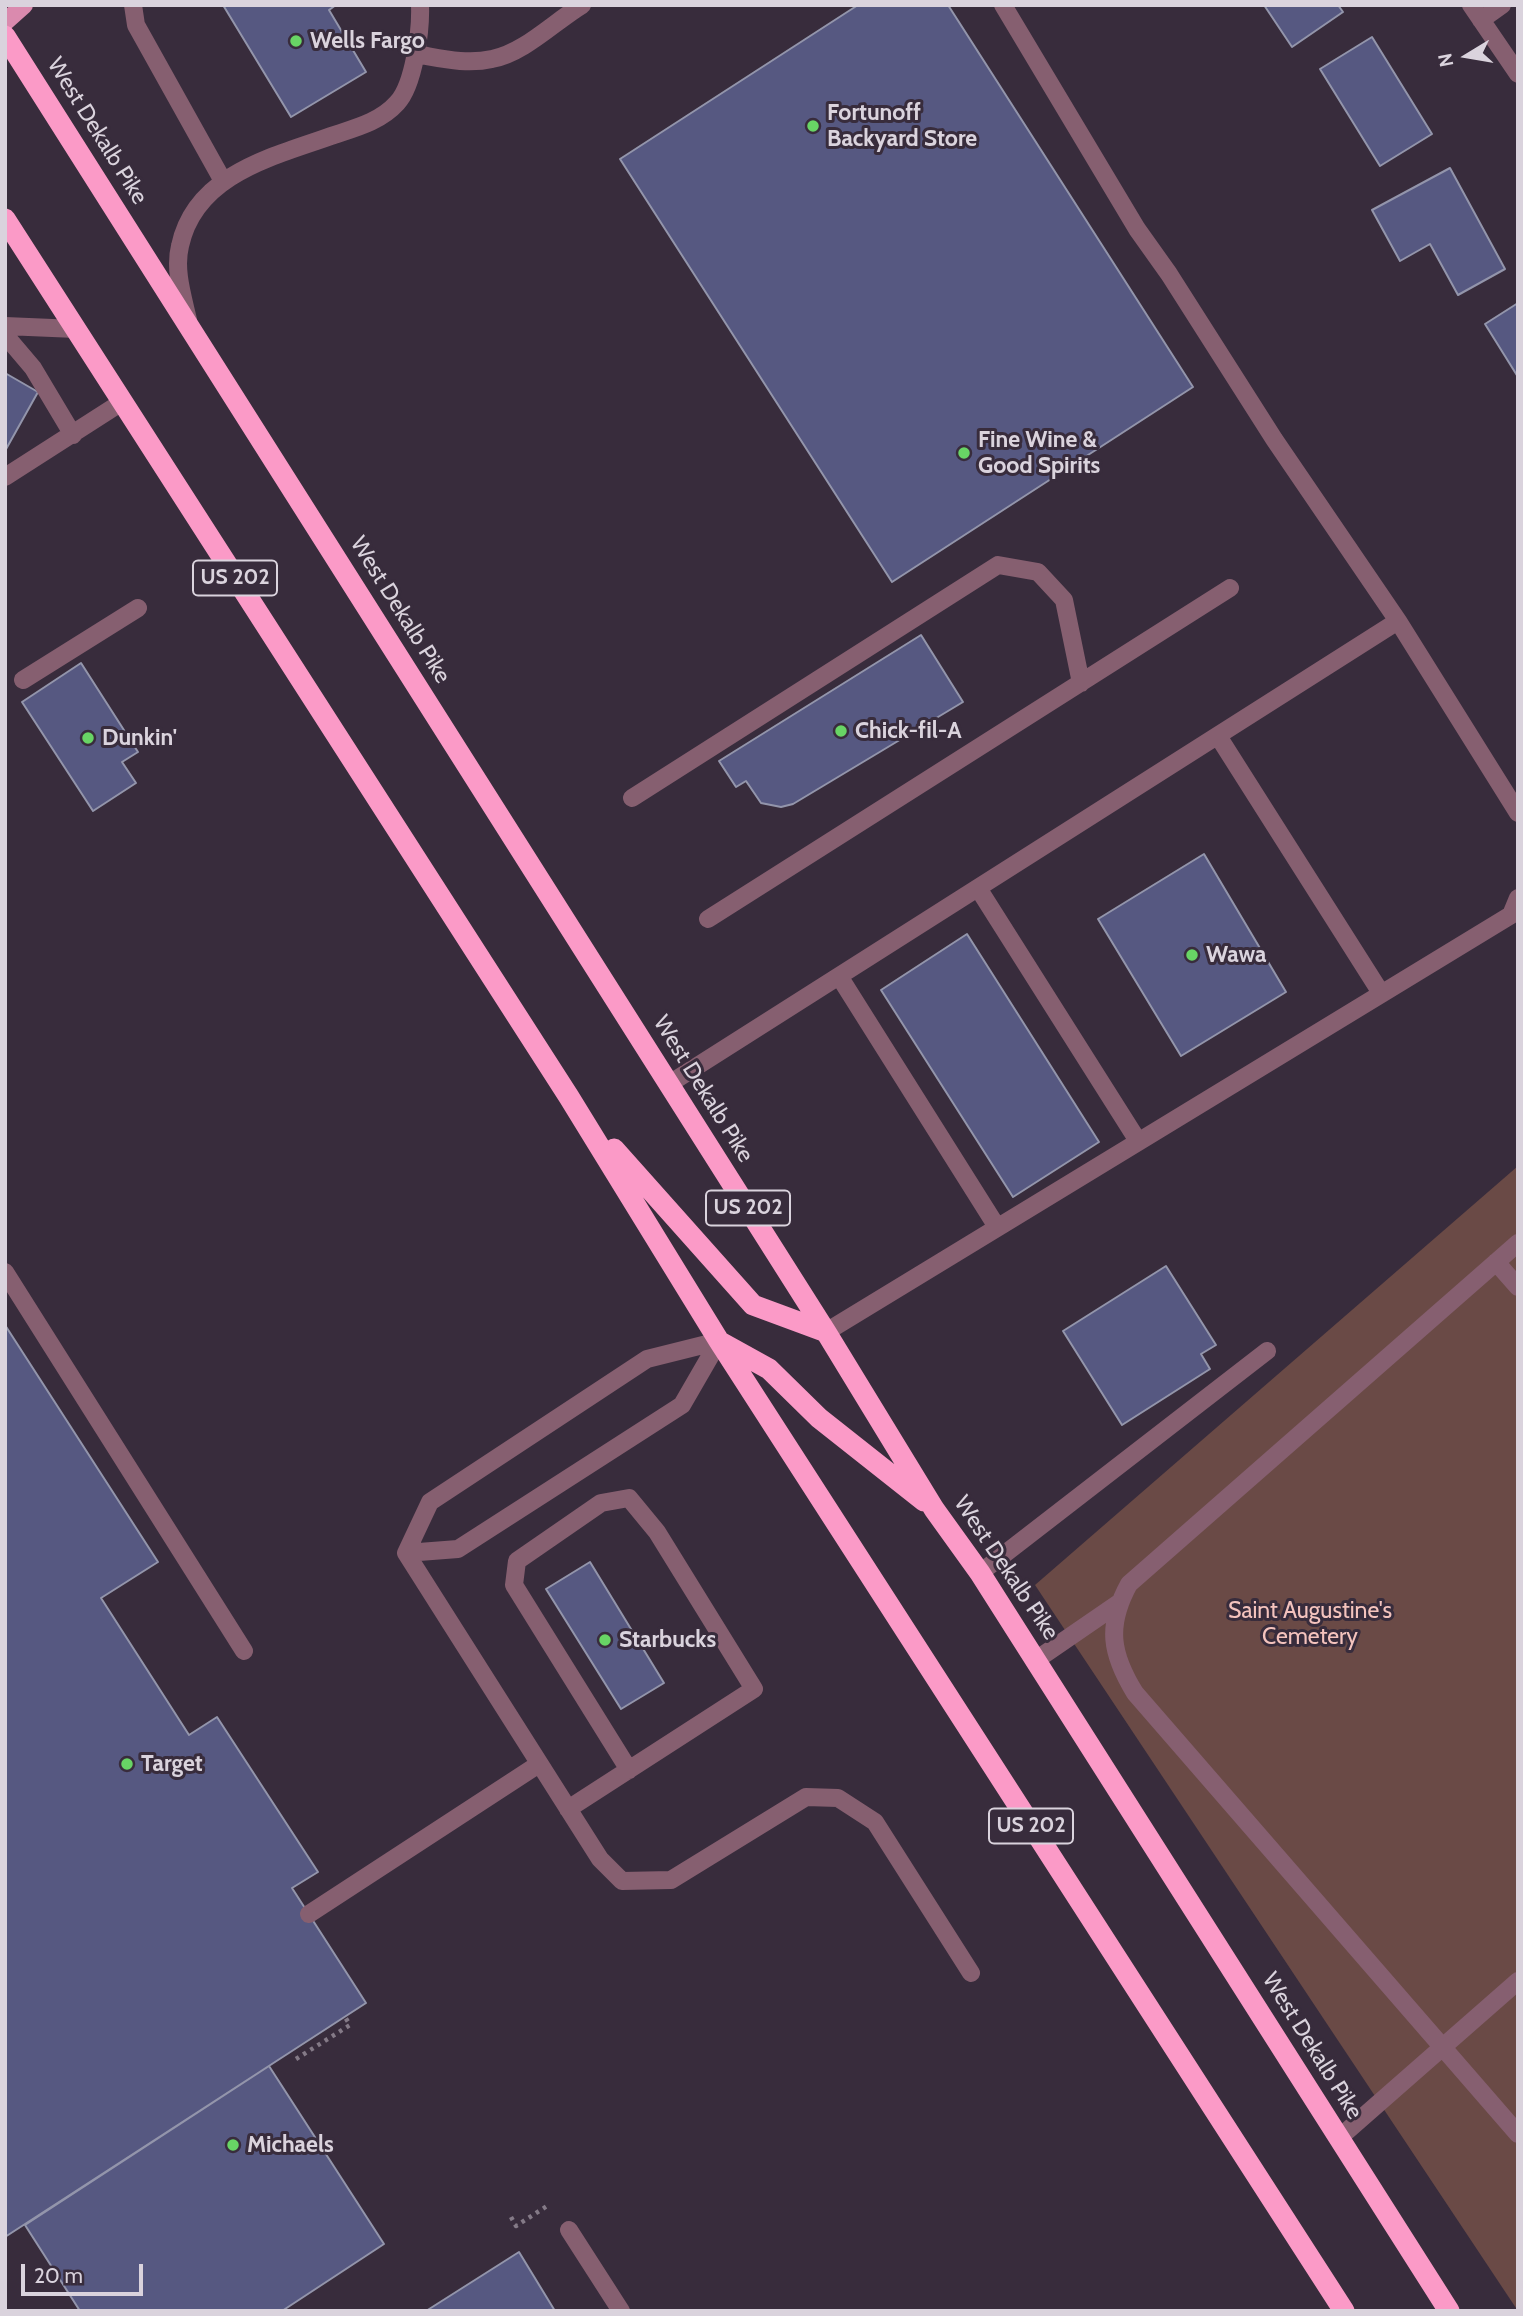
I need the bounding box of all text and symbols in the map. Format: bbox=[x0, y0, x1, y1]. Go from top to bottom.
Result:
north arrow bbox=[1432, 21, 1502, 91]
place label: Wells Fargo bbox=[310, 27, 425, 55]
marker: Wells Fargo bbox=[288, 33, 304, 49]
text: N bbox=[1433, 51, 1458, 69]
street label: West Dekalb Pike bbox=[41, 53, 153, 209]
place label: Fortunoff Backyard Store bbox=[827, 99, 977, 153]
marker: Fortunoff Backyard Store bbox=[805, 118, 821, 134]
place label: Fine Wine & Good Spirits bbox=[978, 426, 1100, 480]
marker: Fine Wine & Good Spirits bbox=[956, 445, 972, 461]
street label: West Dekalb Pike bbox=[344, 532, 456, 688]
road number: US 202 bbox=[193, 560, 277, 596]
place label: Chick-fil-A bbox=[855, 717, 962, 745]
marker: Chick-fil-A bbox=[833, 723, 849, 739]
place label: Dunkin' bbox=[102, 724, 177, 752]
marker: Dunkin' bbox=[80, 730, 96, 746]
place label: Wawa bbox=[1206, 941, 1267, 969]
marker: Wawa bbox=[1184, 947, 1200, 963]
street label: West Dekalb Pike bbox=[647, 1011, 759, 1167]
road number: US 202 bbox=[706, 1190, 790, 1226]
street label: West Dekalb Pike bbox=[948, 1491, 1064, 1645]
park label: Saint Augustine's Cemetery bbox=[1228, 1597, 1392, 1651]
place label: Starbucks bbox=[619, 1626, 716, 1654]
marker: Starbucks bbox=[597, 1632, 613, 1648]
place label: Target bbox=[141, 1750, 203, 1778]
marker: Target bbox=[119, 1756, 135, 1772]
road number: US 202 bbox=[989, 1808, 1073, 1843]
street label: West Dekalb Pike bbox=[1256, 1968, 1368, 2124]
place label: Michaels bbox=[247, 2131, 334, 2159]
marker: Michaels bbox=[225, 2137, 241, 2153]
scale bar bbox=[24, 2250, 147, 2294]
text: 20 m bbox=[34, 2263, 83, 2288]

